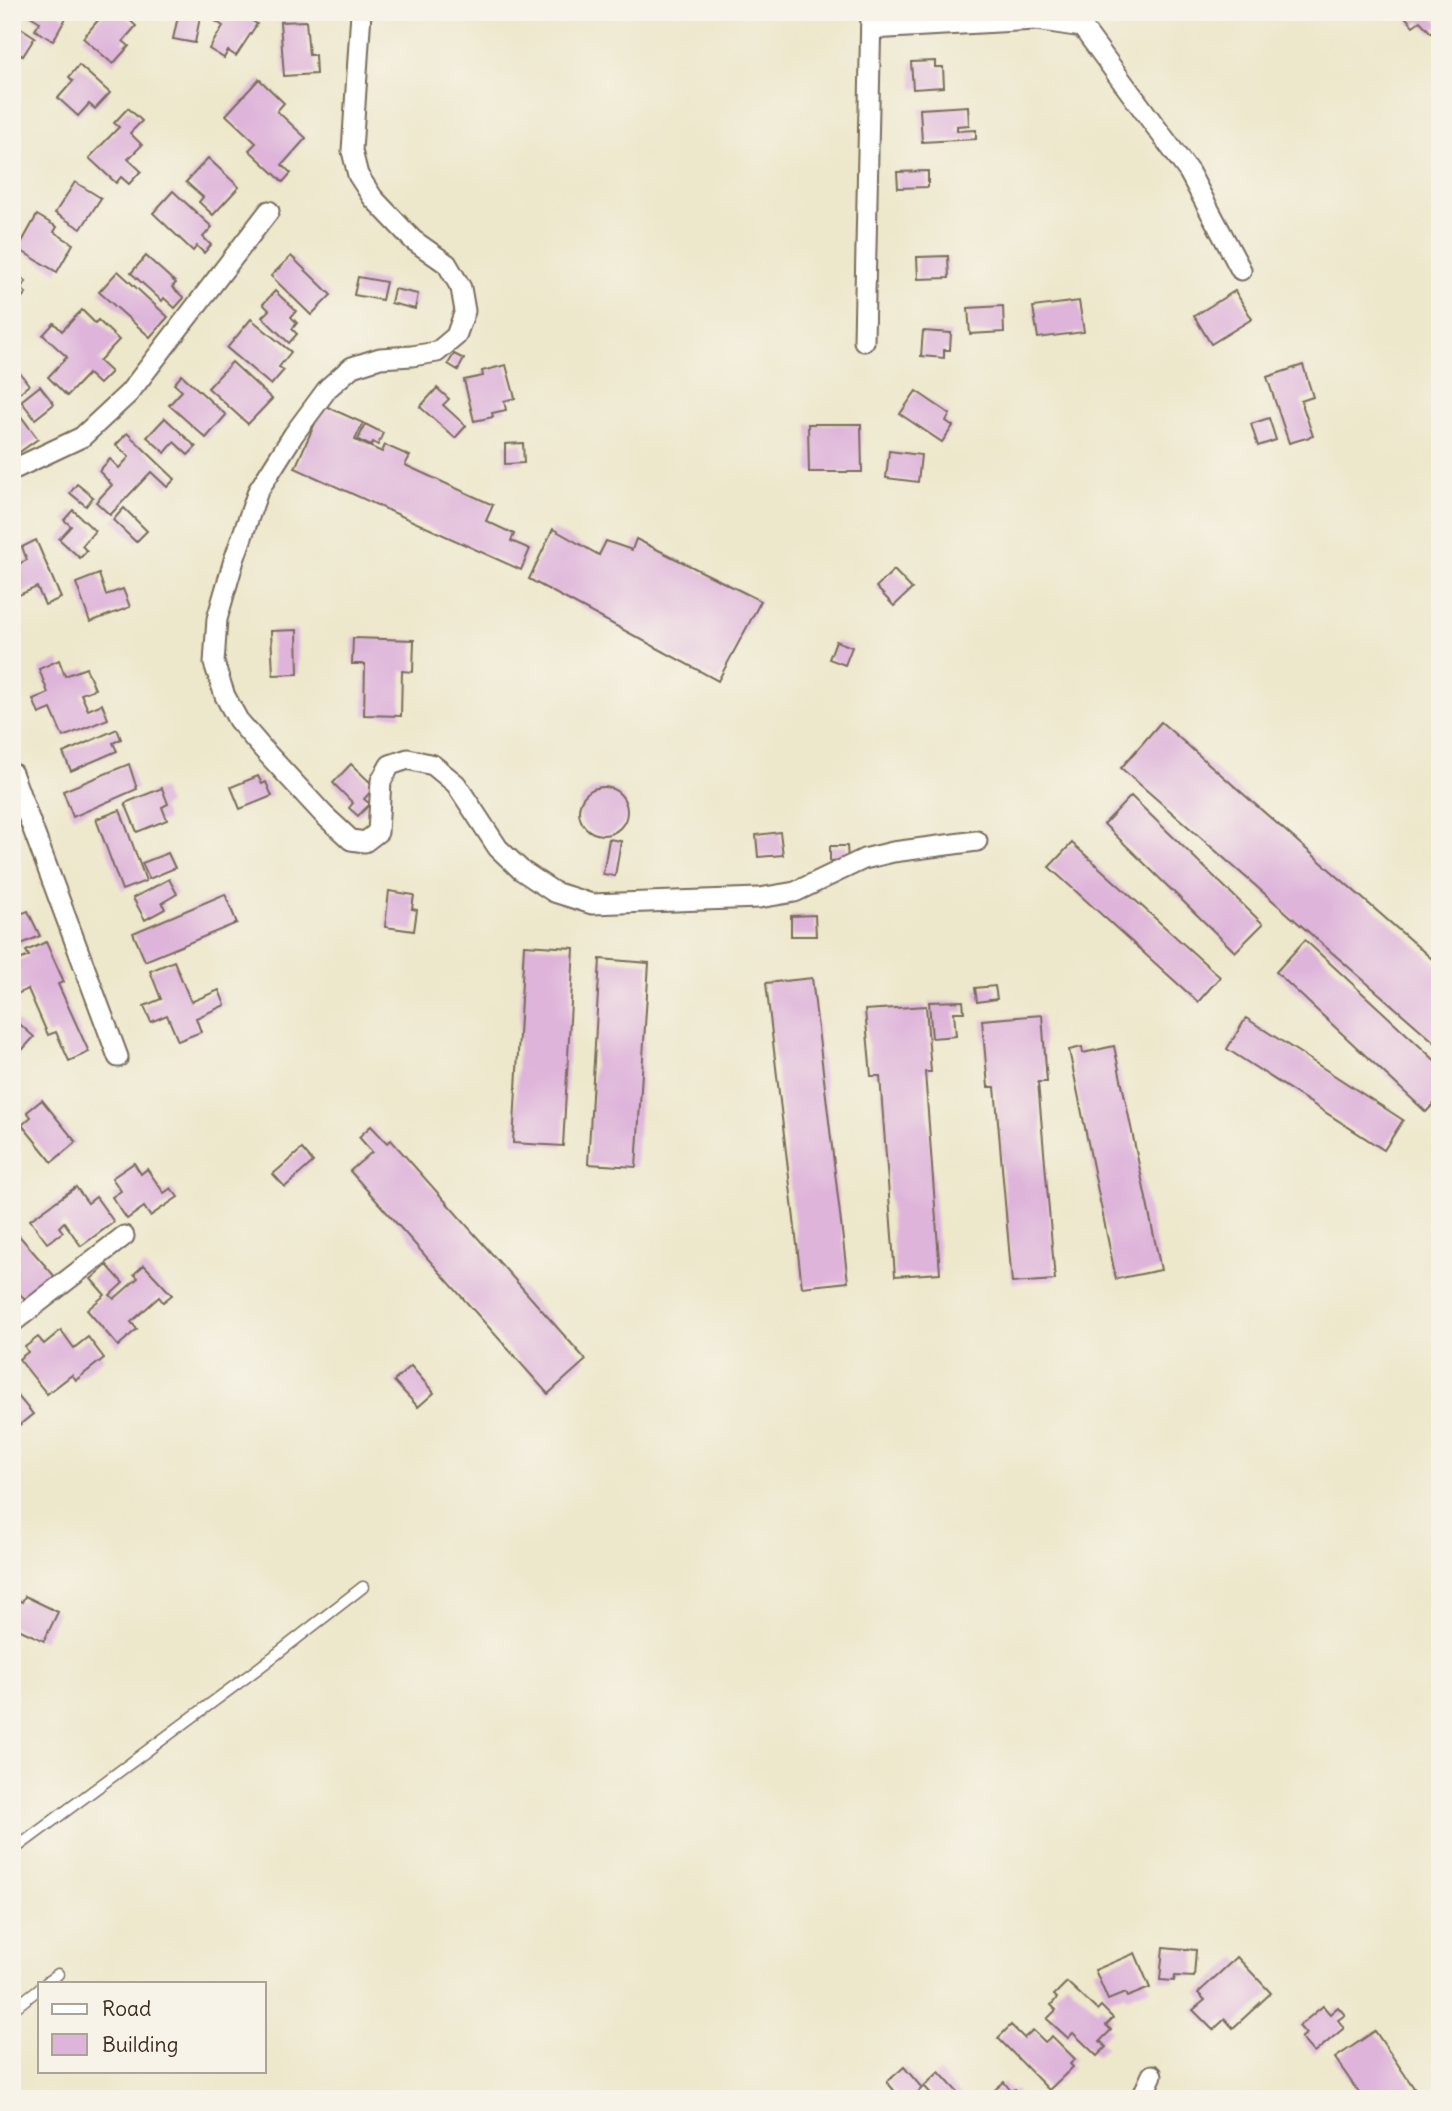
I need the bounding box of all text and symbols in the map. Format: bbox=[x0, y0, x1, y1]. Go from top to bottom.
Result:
legend bbox=[38, 1982, 266, 2072]
text: Road bbox=[102, 1995, 151, 2022]
text: Building bbox=[102, 2031, 178, 2058]

